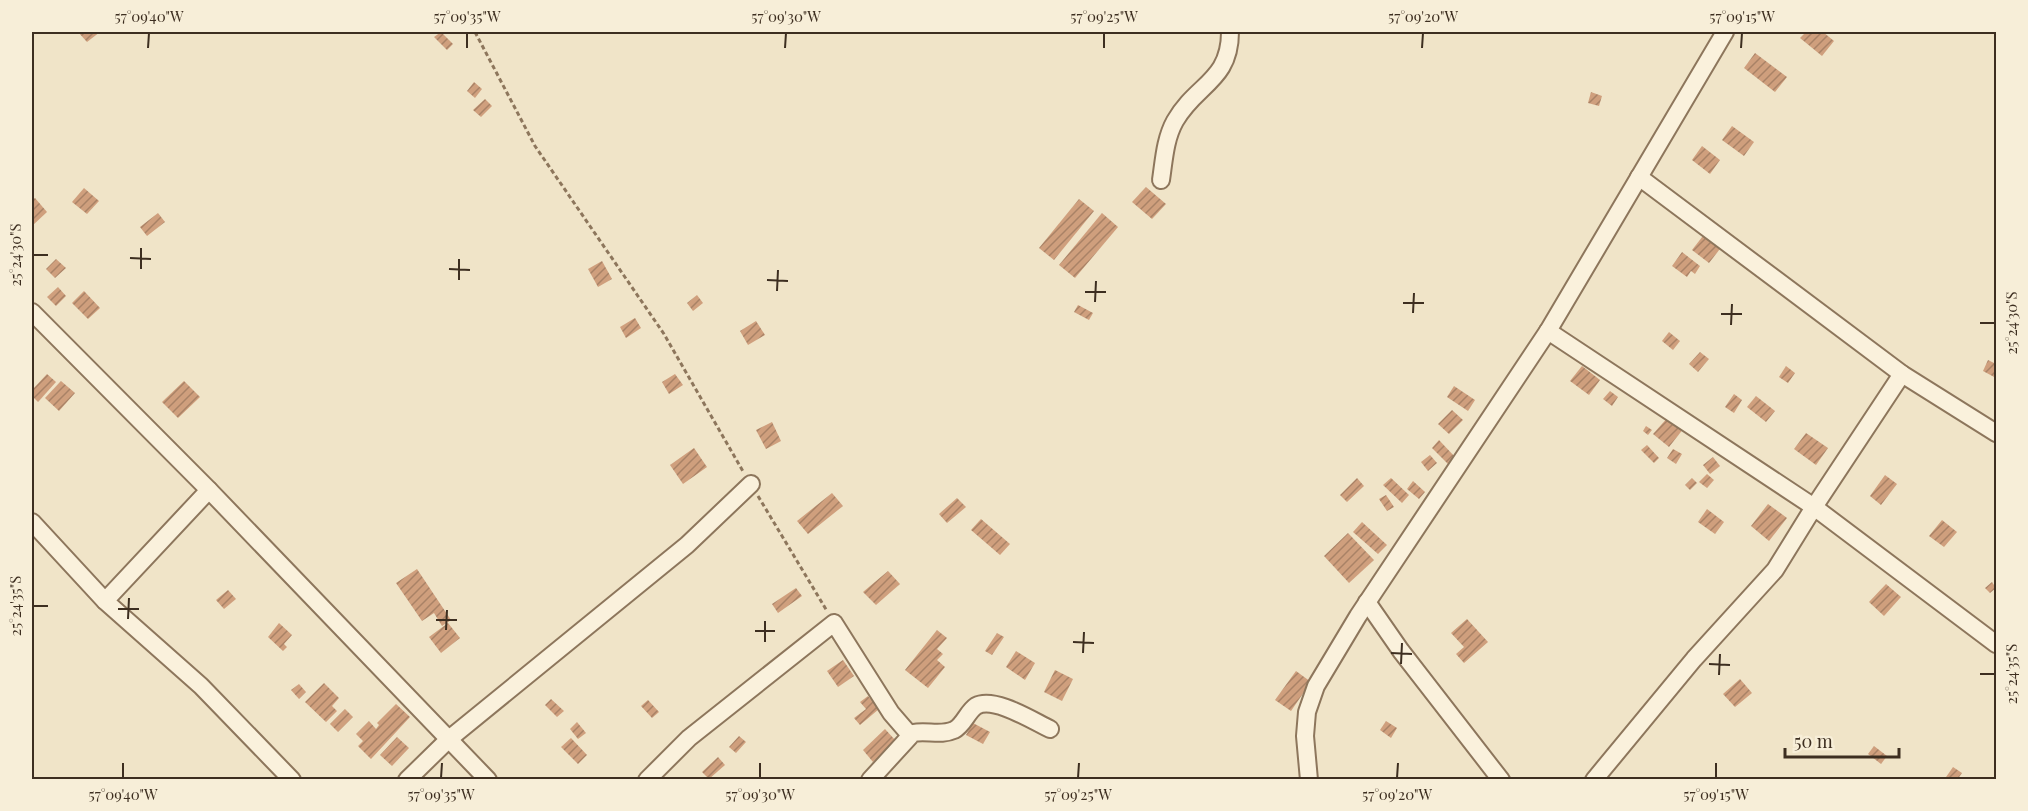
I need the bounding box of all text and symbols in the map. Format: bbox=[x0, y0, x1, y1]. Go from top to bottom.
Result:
text: 57°09'40"W bbox=[114, 6, 184, 26]
text: 57°09'35"W bbox=[433, 6, 501, 26]
text: 57°09'30"W bbox=[751, 6, 821, 26]
text: 57°09'25"W bbox=[1070, 6, 1138, 26]
text: 57°09'20"W bbox=[1388, 6, 1458, 26]
text: 57°09'15"W bbox=[1709, 6, 1775, 26]
text: 25°24'30"S bbox=[5, 223, 25, 287]
text: 25°24'30"S bbox=[2001, 291, 2021, 355]
text: 25°24'35"S bbox=[5, 576, 25, 636]
text: 25°24'35"S bbox=[2001, 644, 2021, 704]
scale bar bbox=[1785, 721, 1899, 759]
text: 50 m bbox=[1794, 729, 1833, 753]
text: 57°09'40"W bbox=[88, 784, 158, 804]
text: 57°09'35"W bbox=[407, 784, 475, 804]
text: 57°09'30"W bbox=[725, 784, 795, 804]
text: 57°09'25"W bbox=[1044, 784, 1112, 804]
text: 57°09'20"W bbox=[1362, 784, 1432, 804]
text: 57°09'15"W bbox=[1683, 784, 1749, 804]

